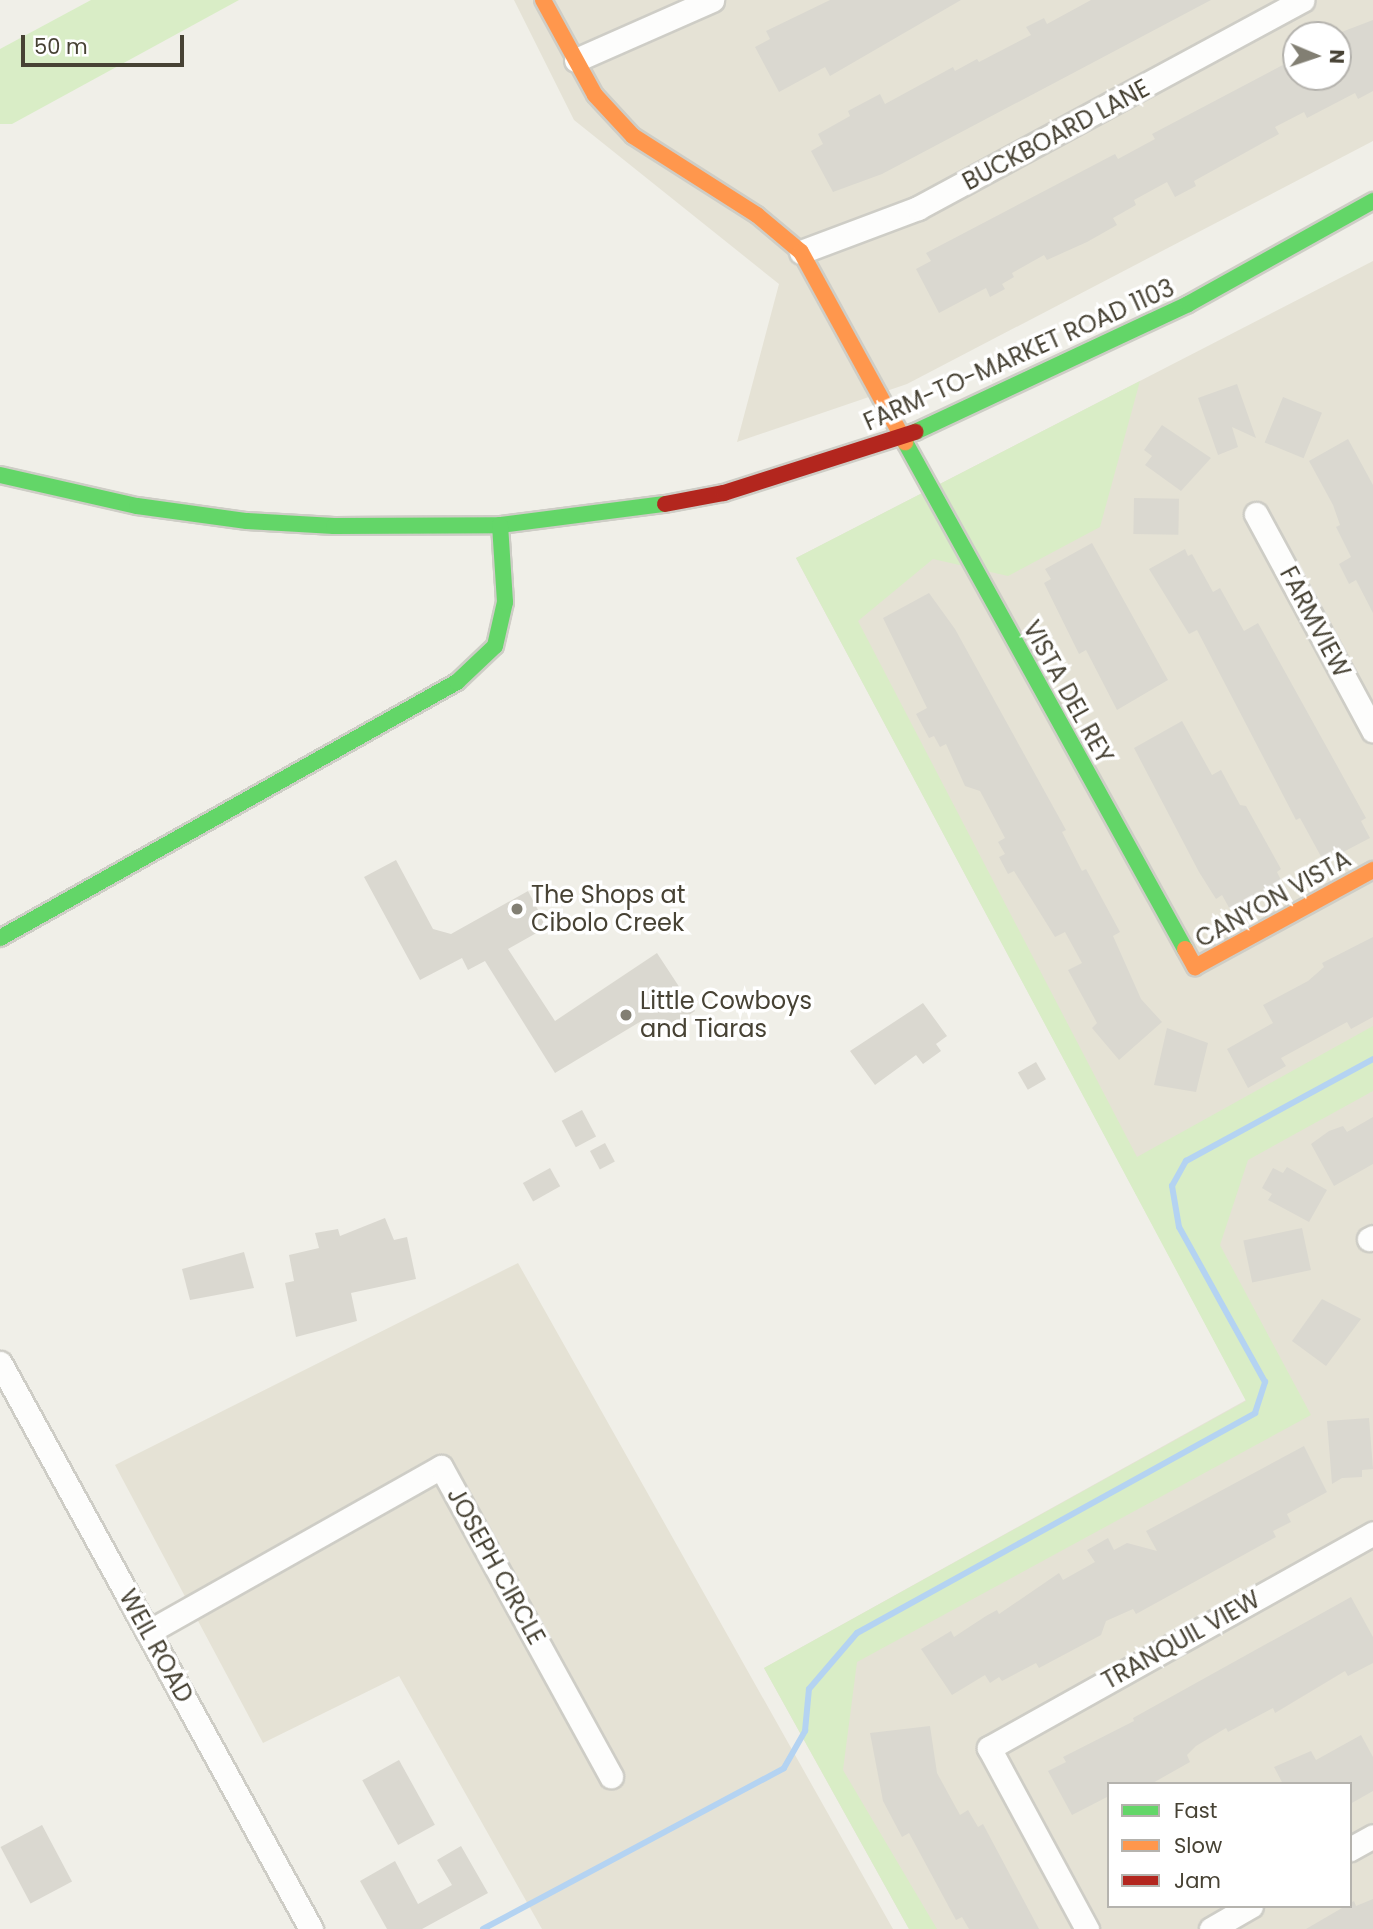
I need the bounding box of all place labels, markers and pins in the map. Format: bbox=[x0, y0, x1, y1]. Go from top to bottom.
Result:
place label: The Shops at Cibolo Creek bbox=[531, 881, 686, 937]
marker: The Shops at Cibolo Creek bbox=[509, 901, 525, 917]
place label: Little Cowboys and Tiaras bbox=[640, 987, 812, 1043]
marker: Little Cowboys and Tiaras bbox=[618, 1007, 634, 1023]

